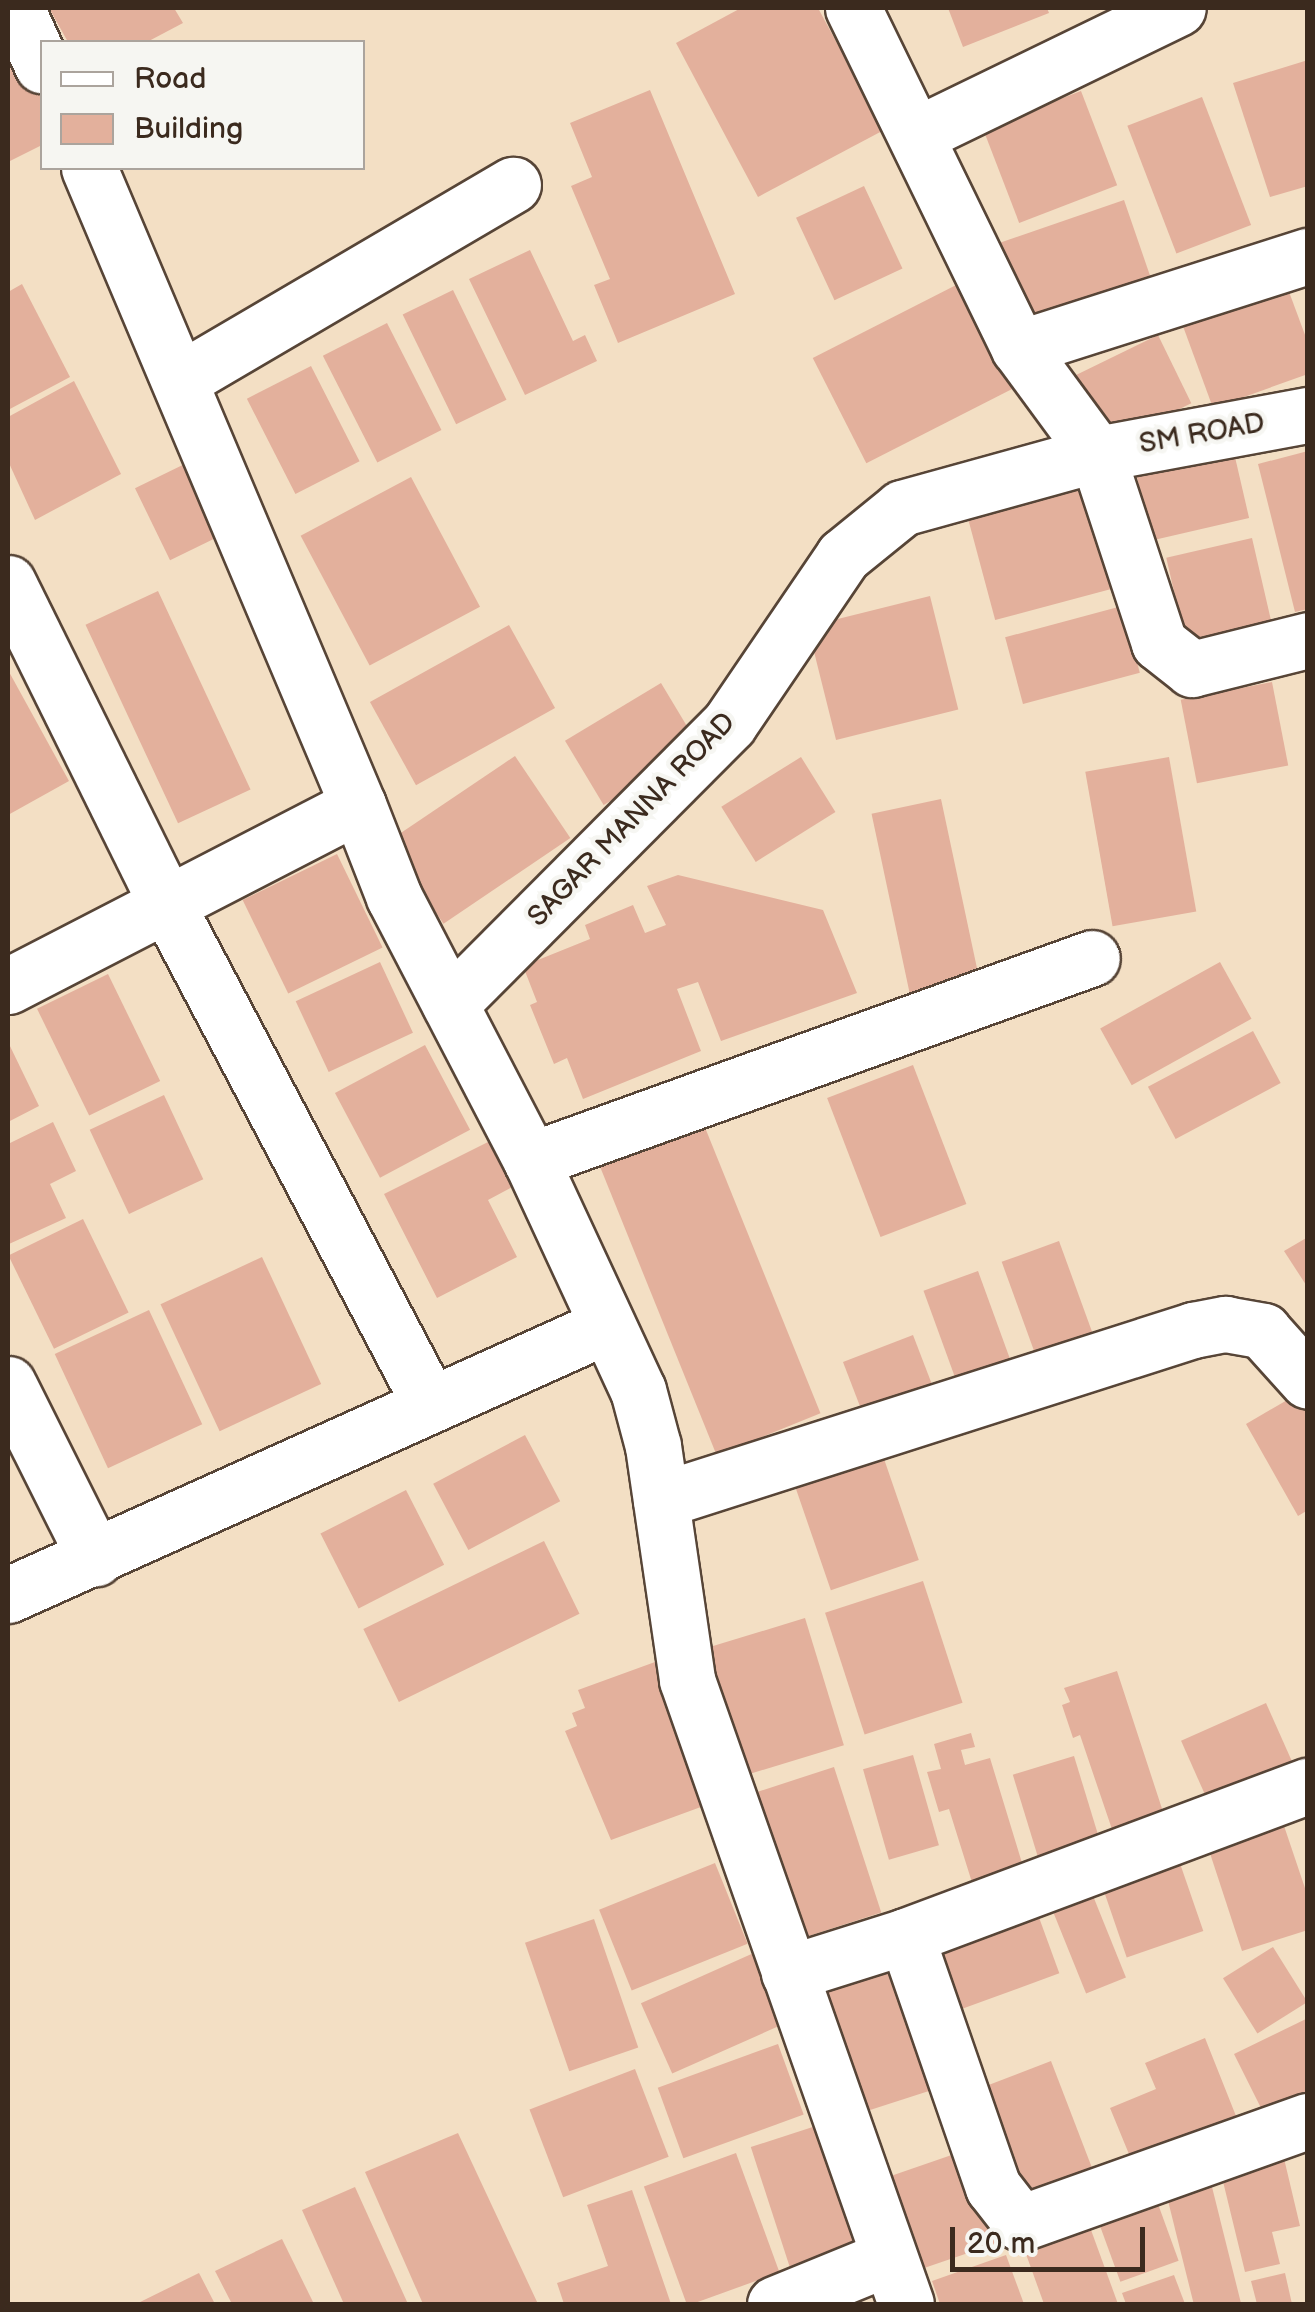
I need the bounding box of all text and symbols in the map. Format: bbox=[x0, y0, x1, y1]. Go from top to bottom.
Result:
legend bbox=[40, 40, 365, 170]
text: Road bbox=[134, 61, 207, 97]
text: Building bbox=[134, 111, 243, 147]
street label: SM ROAD bbox=[1137, 406, 1267, 462]
street label: SAGAR MANNA ROAD bbox=[521, 706, 743, 934]
scale bar bbox=[955, 2207, 1150, 2269]
text: 20 m bbox=[967, 2226, 1035, 2262]

